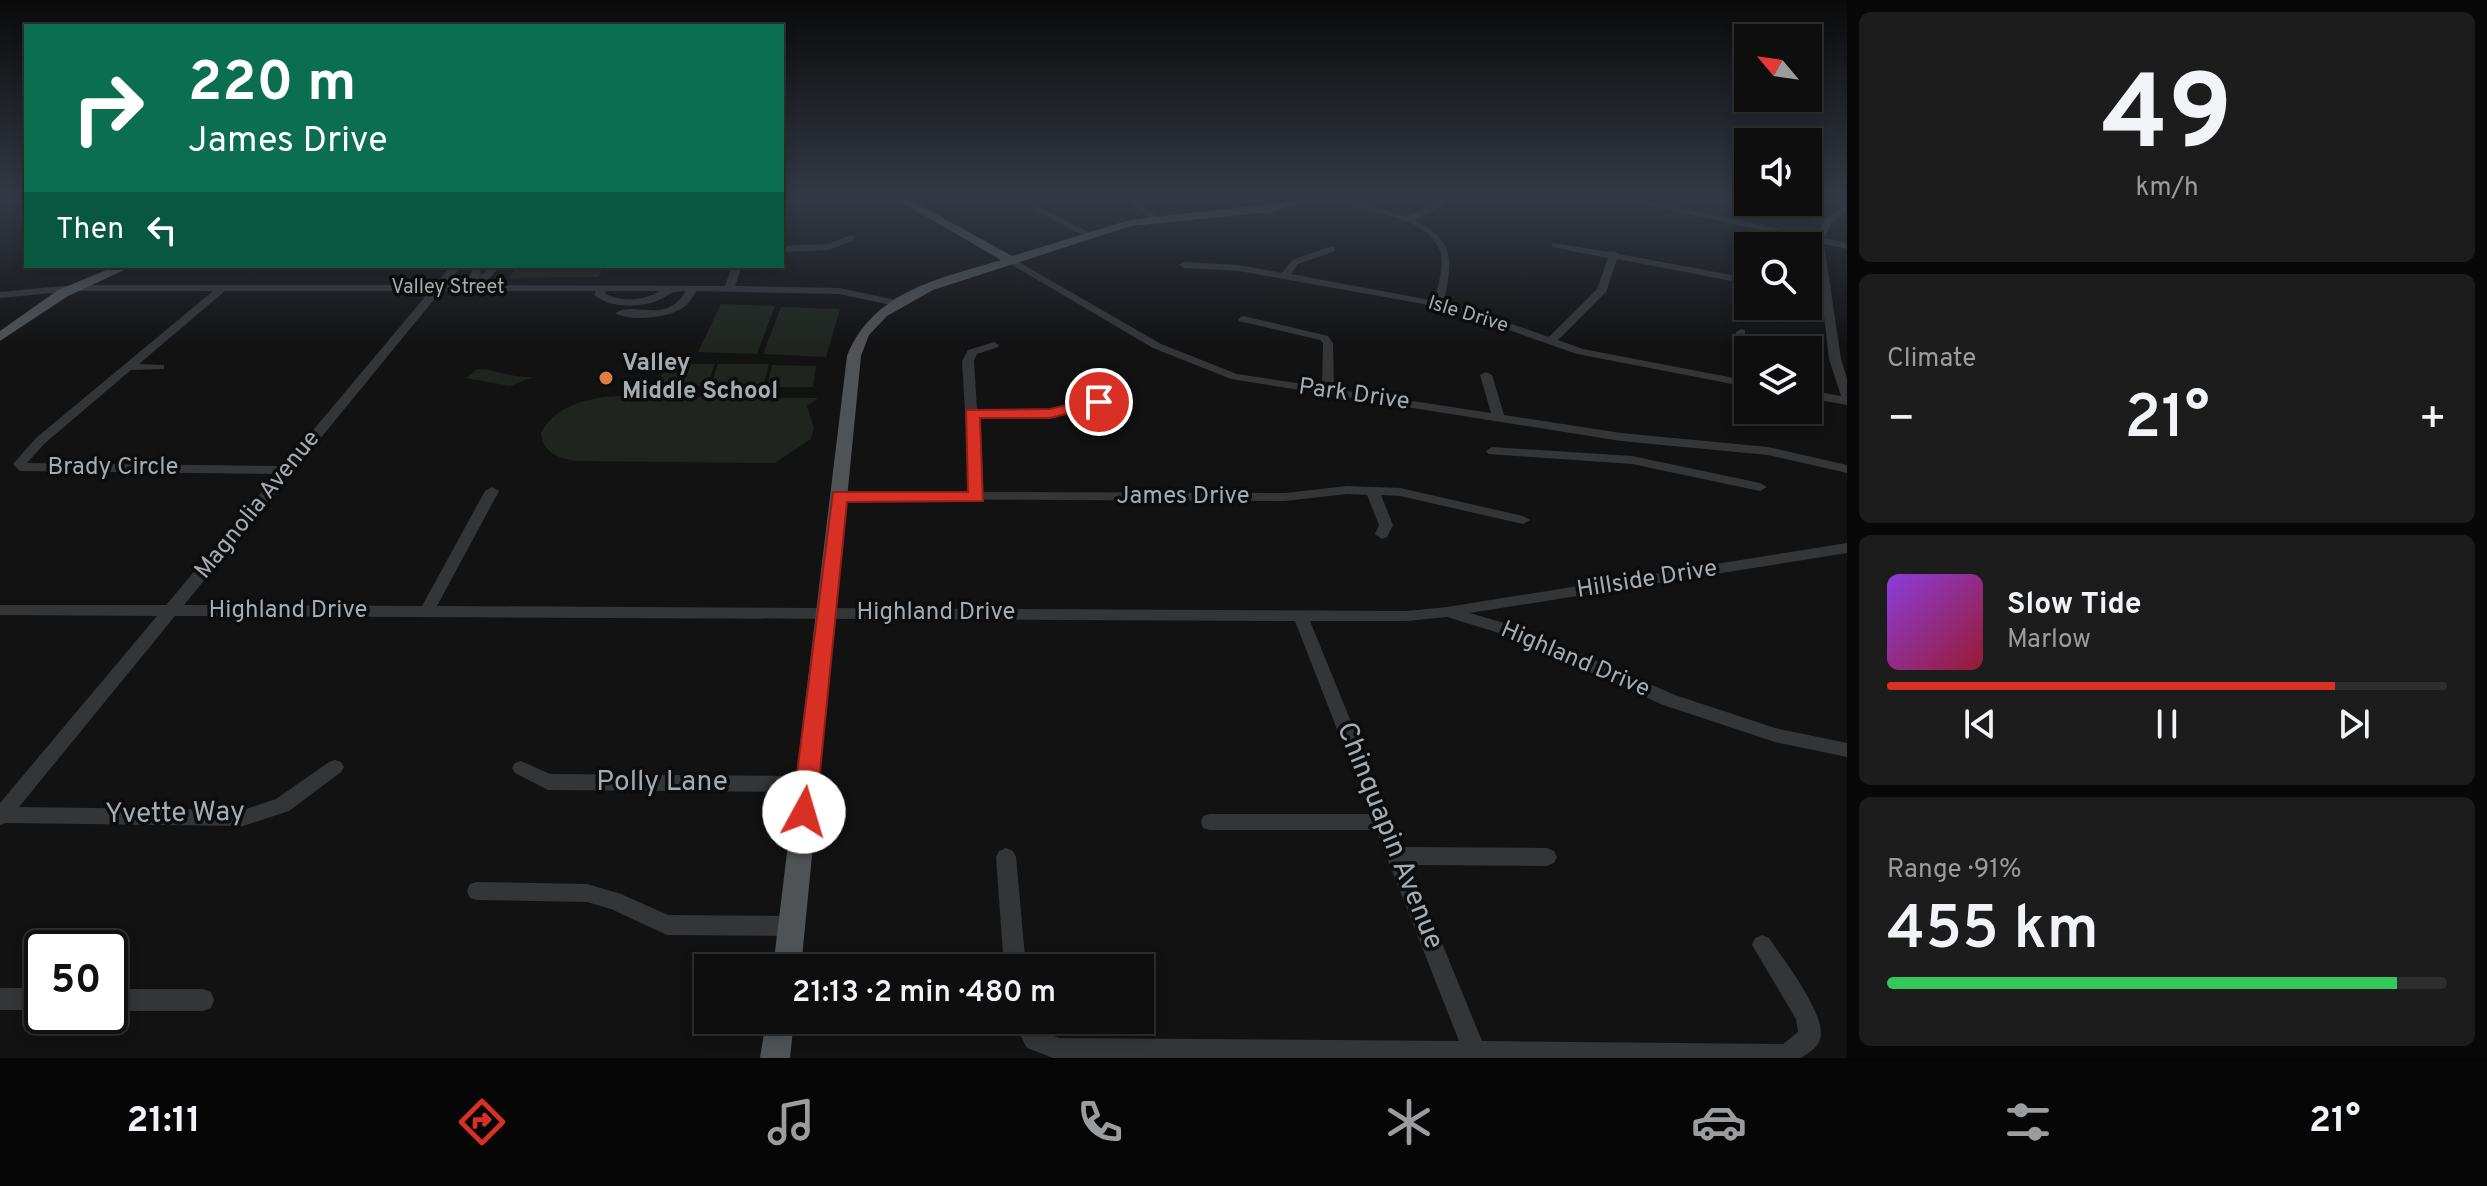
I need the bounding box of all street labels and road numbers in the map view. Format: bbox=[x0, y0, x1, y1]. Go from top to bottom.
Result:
street label: Valley Street bbox=[391, 275, 505, 301]
street label: Isle Drive bbox=[1425, 290, 1511, 340]
street label: Park Drive bbox=[1296, 372, 1412, 418]
street label: Magnolia Avenue bbox=[189, 425, 327, 585]
street label: Brady Circle bbox=[48, 453, 179, 483]
street label: James Drive bbox=[1116, 482, 1250, 512]
street label: Hillside Drive bbox=[1575, 554, 1719, 606]
street label: Highland Drive bbox=[208, 596, 368, 626]
street label: Highland Drive bbox=[856, 598, 1016, 628]
street label: Highland Drive bbox=[1496, 615, 1654, 705]
street label: Chinquapin Avenue bbox=[1327, 717, 1451, 955]
street label: Polly Lane bbox=[596, 765, 728, 801]
street label: Yvette Way bbox=[105, 795, 245, 833]

